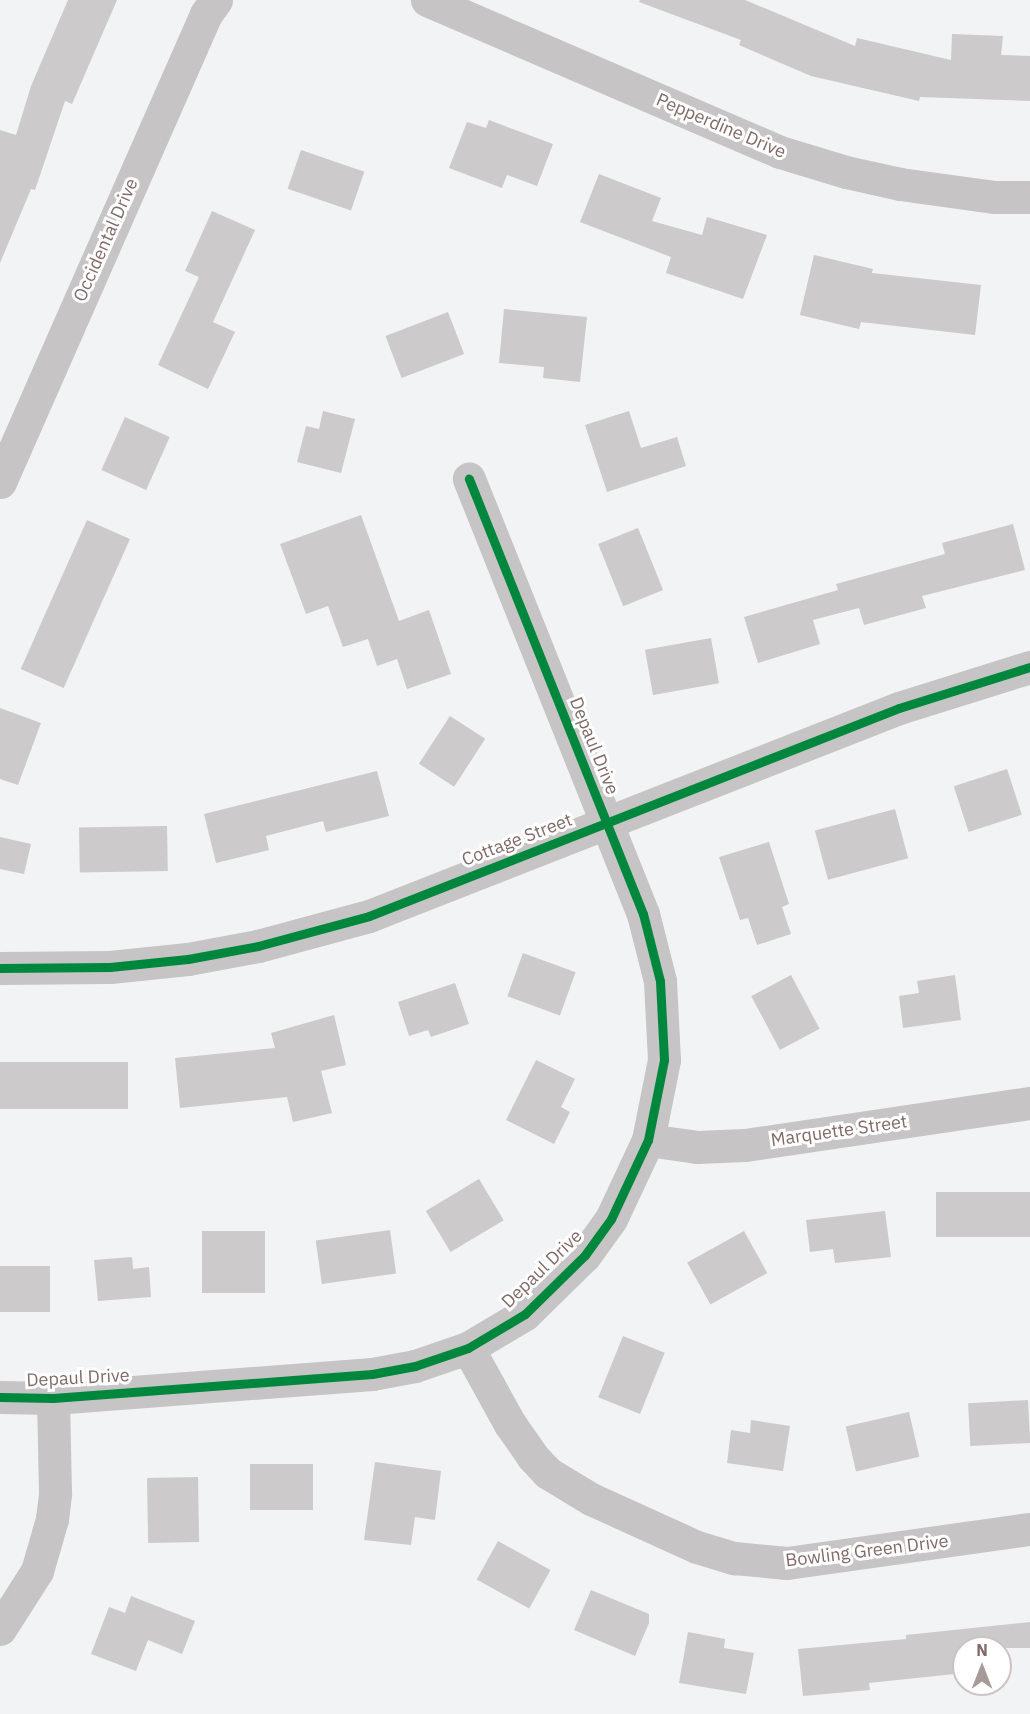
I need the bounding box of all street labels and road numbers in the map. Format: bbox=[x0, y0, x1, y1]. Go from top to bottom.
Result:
street label: Pepperdine Drive bbox=[653, 89, 789, 163]
street label: Occidental Drive bbox=[69, 175, 143, 305]
street label: Depaul Drive bbox=[565, 694, 623, 798]
street label: Cottage Street bbox=[459, 809, 575, 871]
street label: Marquette Street bbox=[770, 1111, 908, 1151]
street label: Depaul Drive bbox=[497, 1225, 587, 1313]
street label: Depaul Drive bbox=[26, 1365, 130, 1391]
street label: Bowling Green Drive bbox=[784, 1530, 950, 1572]

